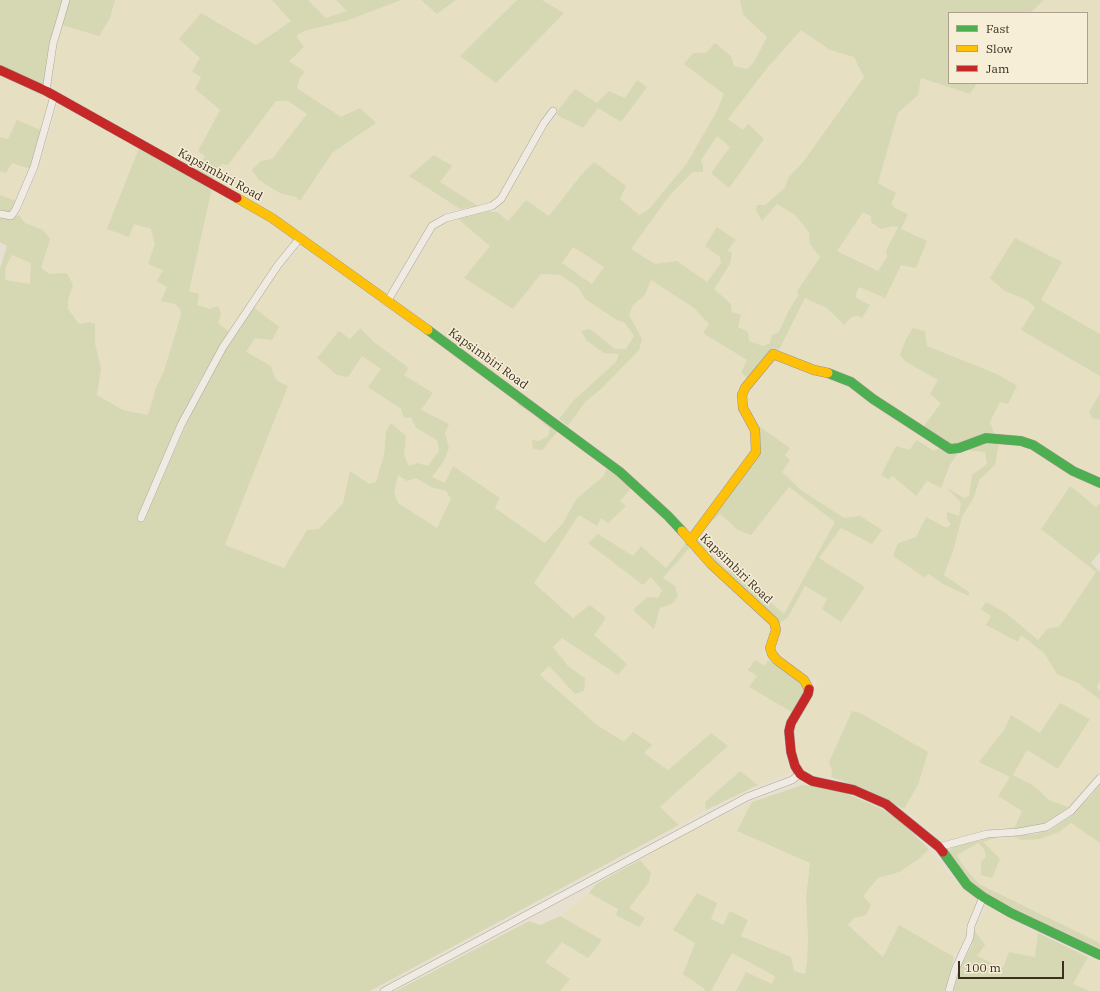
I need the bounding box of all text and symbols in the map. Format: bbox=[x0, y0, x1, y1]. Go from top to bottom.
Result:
legend bbox=[948, 12, 1088, 84]
text: Fast bbox=[986, 21, 1010, 36]
text: Slow bbox=[986, 41, 1013, 56]
text: Jam bbox=[986, 61, 1009, 76]
street label: Kapsimbiri Road bbox=[175, 146, 265, 204]
street label: Kapsimbiri Road bbox=[445, 325, 531, 393]
street label: Kapsimbiri Road bbox=[697, 531, 775, 607]
scale bar bbox=[960, 953, 1066, 979]
text: 100 m bbox=[965, 960, 1001, 975]

